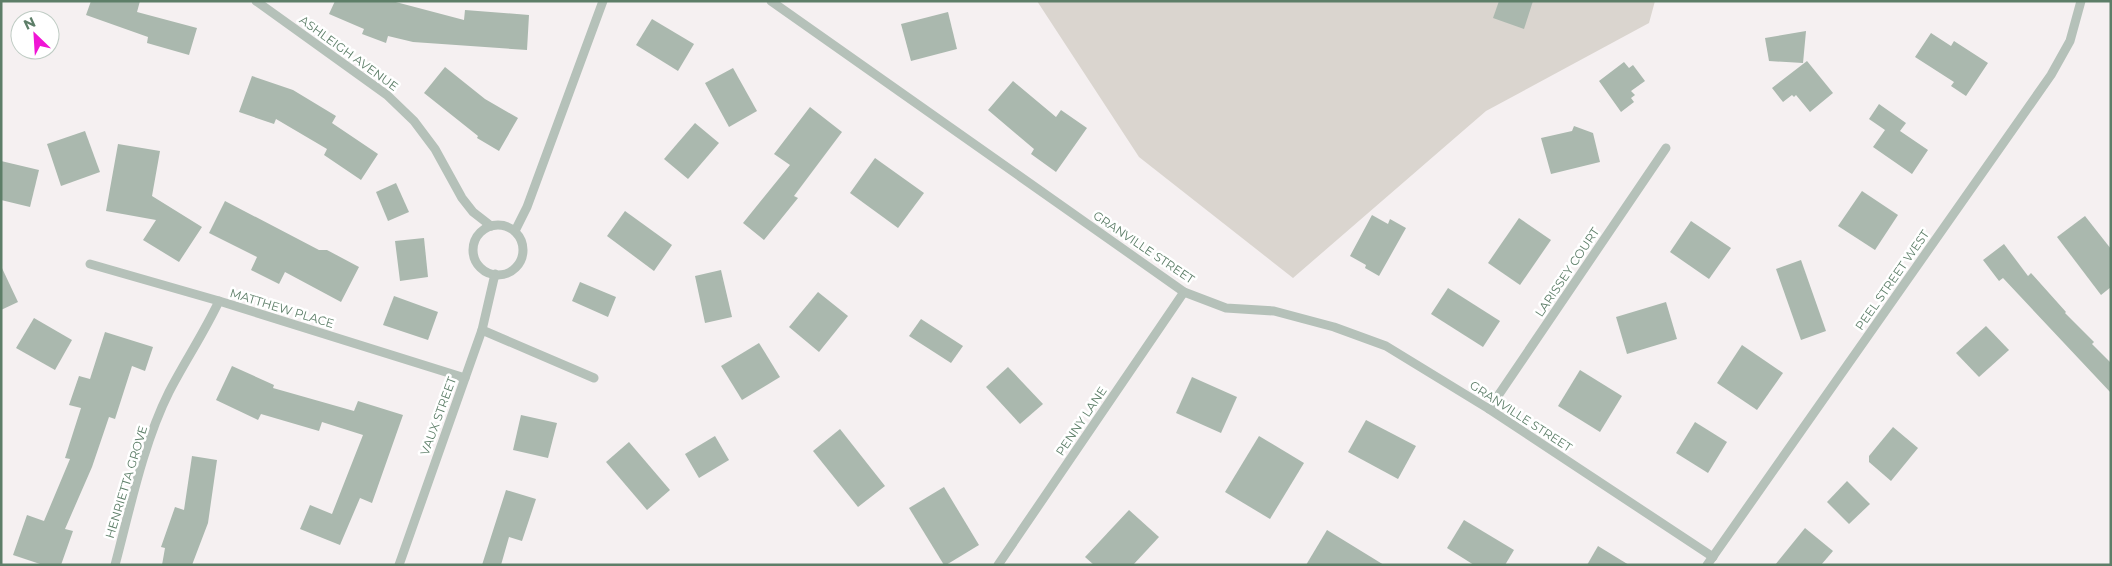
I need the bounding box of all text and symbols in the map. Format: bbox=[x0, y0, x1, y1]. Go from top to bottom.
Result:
north arrow bbox=[10, 10, 60, 60]
street label: ASHLEIGH AVENUE bbox=[297, 12, 401, 94]
text: N bbox=[21, 13, 38, 34]
street label: GRANVILLE STREET bbox=[1090, 208, 1198, 287]
street label: LARISSEY COURT bbox=[1532, 224, 1603, 320]
street label: PEEL STREET WEST bbox=[1852, 227, 1932, 333]
street label: MATTHEW PLACE bbox=[228, 285, 336, 331]
street label: VAUX STREET bbox=[417, 375, 459, 457]
street label: GRANVILLE STREET bbox=[1467, 377, 1575, 455]
street label: PENNY LANE bbox=[1052, 384, 1110, 458]
street label: HENRIETTA GROVE bbox=[102, 424, 150, 540]

